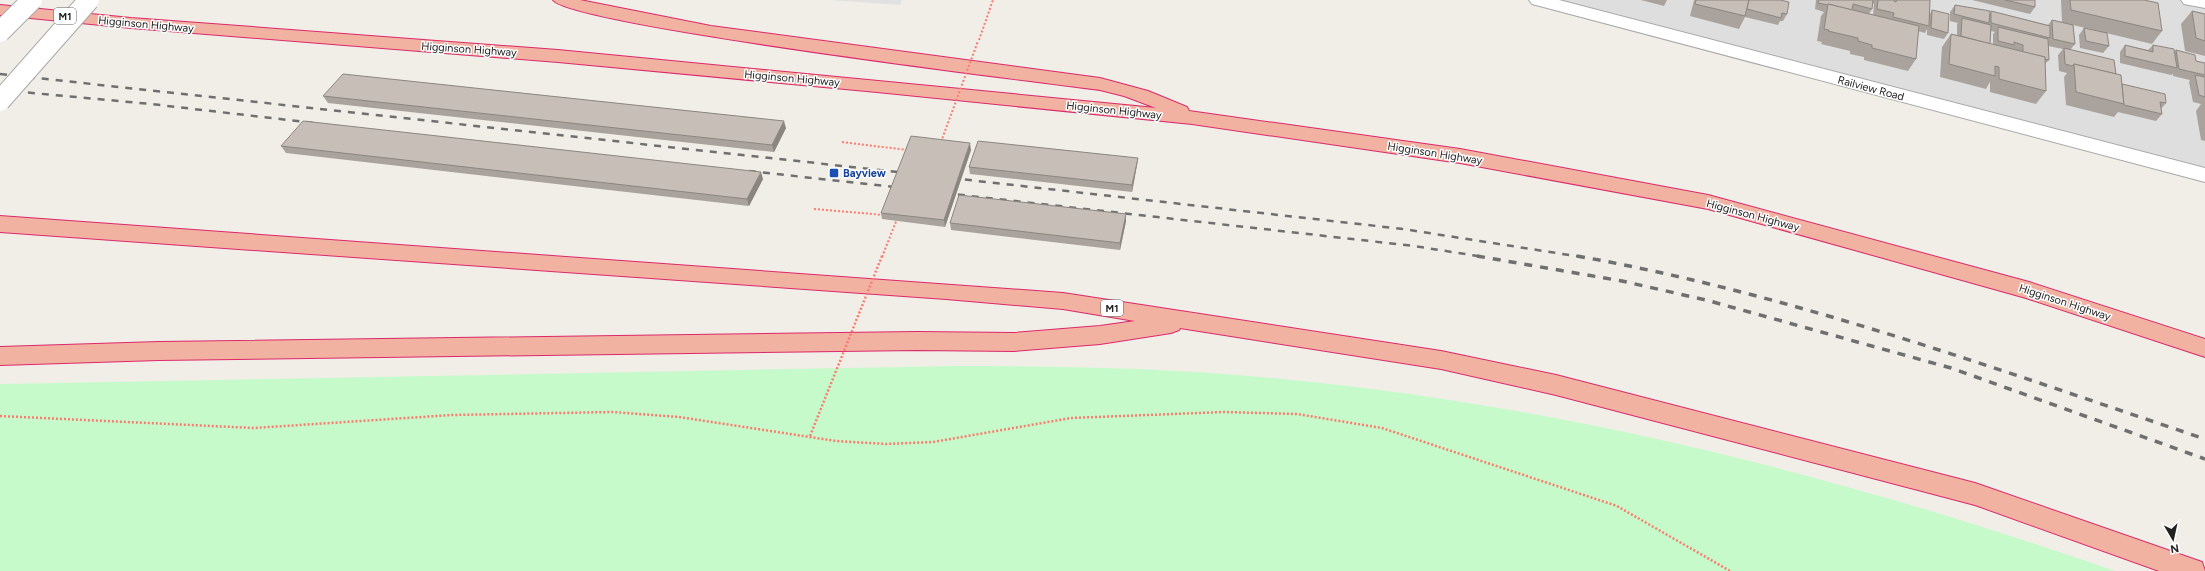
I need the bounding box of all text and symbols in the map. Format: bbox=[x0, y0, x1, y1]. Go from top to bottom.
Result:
road number: M1 bbox=[54, 8, 76, 24]
street label: Higginson Highway bbox=[98, 14, 195, 35]
street label: Higginson Highway bbox=[421, 40, 517, 59]
street label: Higginson Highway bbox=[744, 68, 841, 89]
street label: Railview Road bbox=[1836, 73, 1906, 104]
street label: Higginson Highway bbox=[1066, 99, 1163, 122]
street label: Higginson Highway bbox=[1387, 140, 1484, 167]
marker: Bayview bbox=[828, 167, 840, 179]
place label: Bayview bbox=[843, 167, 887, 180]
street label: Higginson Highway bbox=[1705, 197, 1801, 234]
street label: Higginson Highway bbox=[2017, 281, 2113, 324]
road number: M1 bbox=[1101, 300, 1123, 316]
north arrow bbox=[2153, 519, 2193, 559]
text: N bbox=[2169, 541, 2180, 555]

